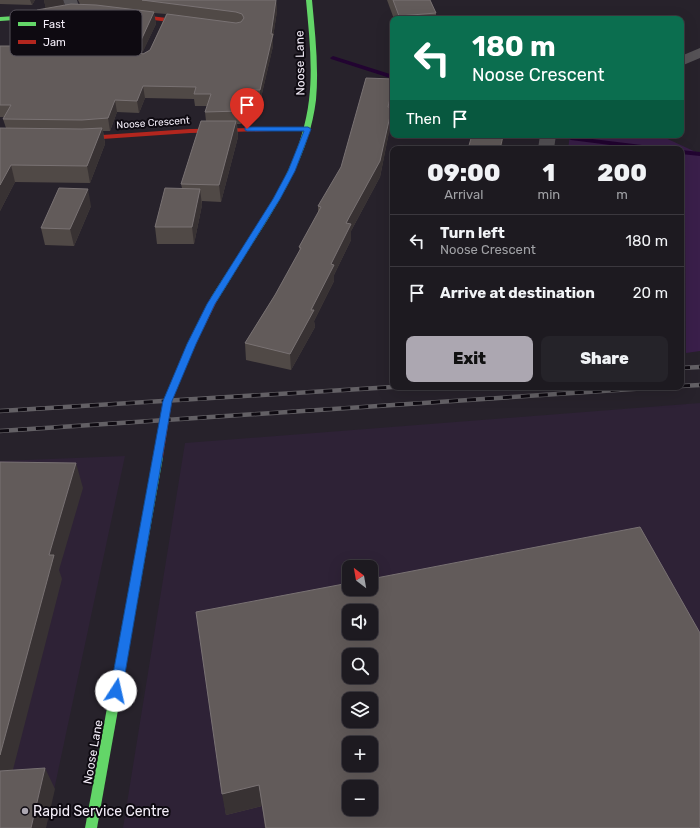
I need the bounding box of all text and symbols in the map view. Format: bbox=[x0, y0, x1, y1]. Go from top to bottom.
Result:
legend bbox=[10, 10, 142, 56]
text: Fast bbox=[43, 18, 66, 31]
street label: Noose Lane bbox=[292, 30, 308, 96]
text: 180 m bbox=[472, 30, 556, 63]
icon: left bbox=[406, 32, 458, 84]
text: Jam bbox=[43, 36, 66, 49]
text: Noose Crescent bbox=[472, 64, 605, 86]
pin bbox=[230, 88, 264, 129]
icon: arrive bbox=[236, 94, 258, 116]
icon: arrive bbox=[449, 108, 471, 130]
text: Then bbox=[406, 110, 441, 128]
street label: Noose Crescent bbox=[116, 114, 190, 132]
text: 09:00 bbox=[427, 159, 501, 187]
text: 1 bbox=[543, 159, 555, 187]
text: 200 bbox=[597, 159, 647, 187]
text: Arrival bbox=[444, 187, 483, 202]
text: min bbox=[538, 187, 560, 202]
text: m bbox=[616, 187, 628, 202]
text: Turn left bbox=[440, 224, 505, 242]
icon: left bbox=[406, 230, 428, 252]
text: 180 m bbox=[626, 232, 668, 250]
text: Noose Crescent bbox=[440, 242, 536, 257]
icon: arrive bbox=[406, 282, 428, 304]
text: Arrive at destination bbox=[440, 284, 595, 302]
text: 20 m bbox=[633, 284, 668, 302]
button: Exit bbox=[406, 336, 533, 382]
button: Share bbox=[541, 336, 668, 382]
north arrow bbox=[342, 560, 378, 596]
map controls bbox=[342, 560, 378, 816]
button: sound bbox=[342, 604, 378, 640]
button: search bbox=[342, 648, 378, 684]
position arrow bbox=[95, 670, 137, 712]
button: layers bbox=[342, 692, 378, 728]
street label: Noose Lane bbox=[80, 718, 106, 785]
button: + bbox=[342, 736, 378, 772]
button: − bbox=[342, 780, 378, 816]
place label: Rapid Service Centre bbox=[33, 803, 170, 820]
marker: Rapid Service Centre bbox=[20, 806, 30, 816]

